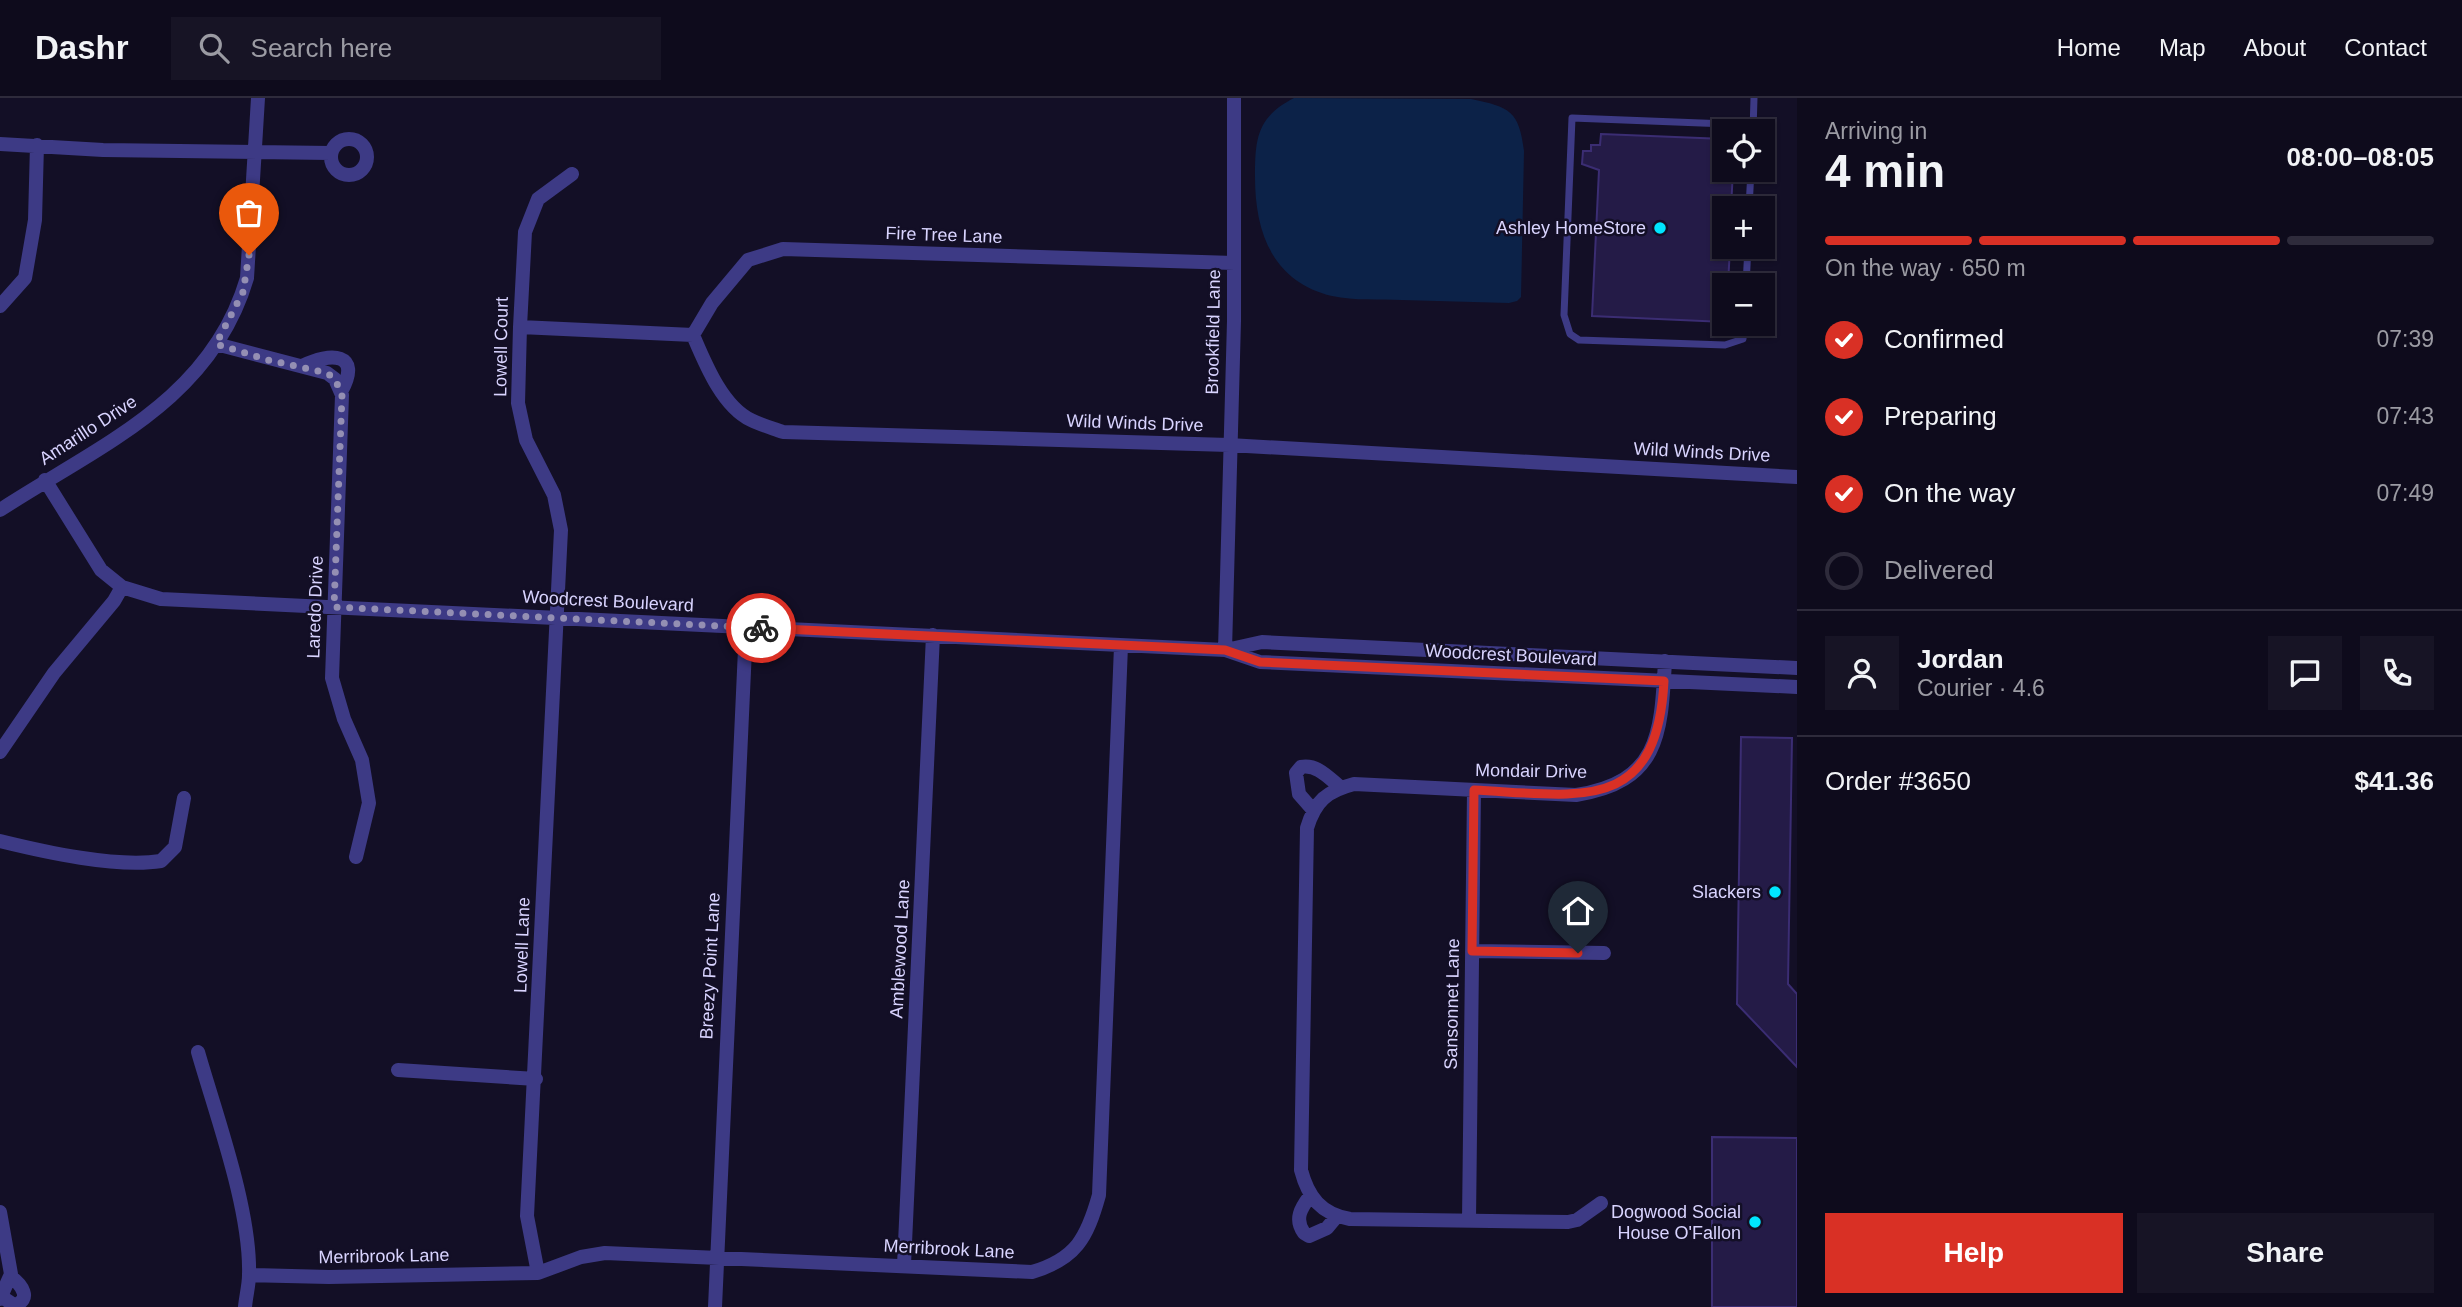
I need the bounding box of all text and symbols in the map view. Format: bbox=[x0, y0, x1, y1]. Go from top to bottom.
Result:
search box bbox=[171, 17, 661, 80]
text: Dashr bbox=[35, 29, 129, 66]
icon: search bbox=[195, 29, 233, 67]
text: Search here bbox=[251, 33, 392, 63]
text: Home bbox=[2057, 34, 2121, 61]
text: Map bbox=[2159, 34, 2206, 61]
text: About bbox=[2244, 34, 2306, 61]
text: Contact bbox=[2344, 34, 2427, 61]
text: Arriving in bbox=[1825, 118, 1927, 144]
map controls bbox=[1712, 119, 1775, 336]
button: locate bbox=[1712, 119, 1775, 182]
text: 08:00–08:05 bbox=[2287, 142, 2434, 172]
text: 4 min bbox=[1825, 145, 1945, 197]
pin bbox=[219, 183, 279, 255]
icon: bag bbox=[230, 194, 268, 232]
button: + bbox=[1712, 196, 1775, 259]
place label: Ashley HomeStore bbox=[1496, 218, 1646, 238]
marker: Ashley HomeStore bbox=[1652, 220, 1668, 236]
street label: Fire Tree Lane bbox=[885, 223, 1003, 247]
text: On the way · 650 m bbox=[1825, 255, 2026, 281]
street label: Brookfield Lane bbox=[1202, 269, 1224, 395]
button: − bbox=[1712, 273, 1775, 336]
street label: Lowell Court bbox=[490, 297, 512, 397]
icon: check bbox=[1825, 321, 1863, 359]
text: Confirmed bbox=[1884, 324, 2004, 354]
text: 07:39 bbox=[2376, 326, 2434, 352]
street label: Amarillo Drive bbox=[36, 391, 140, 469]
icon: check bbox=[1825, 398, 1863, 436]
text: Preparing bbox=[1884, 401, 1997, 431]
text: 07:43 bbox=[2376, 403, 2434, 429]
street label: Wild Winds Drive bbox=[1066, 411, 1204, 435]
street label: Wild Winds Drive bbox=[1633, 438, 1771, 466]
icon: check bbox=[1825, 475, 1863, 513]
text: On the way bbox=[1884, 478, 2016, 508]
text: 07:49 bbox=[2376, 480, 2434, 506]
street label: Laredo Drive bbox=[303, 555, 327, 659]
text: Delivered bbox=[1884, 555, 1994, 585]
street label: Woodcrest Boulevard bbox=[522, 587, 694, 615]
courier bbox=[726, 593, 796, 663]
icon: bike bbox=[742, 609, 780, 647]
button: person bbox=[1825, 636, 1899, 710]
button: chat bbox=[2268, 636, 2342, 710]
button: phone bbox=[2360, 636, 2434, 710]
street label: Woodcrest Boulevard bbox=[1425, 641, 1597, 669]
text: Jordan bbox=[1917, 644, 2004, 674]
text: Courier · 4.6 bbox=[1917, 675, 2045, 701]
street label: Mondair Drive bbox=[1475, 760, 1587, 782]
text: Order #3650 bbox=[1825, 766, 1971, 796]
text: $41.36 bbox=[2354, 766, 2434, 796]
street label: Amblewood Lane bbox=[886, 879, 914, 1019]
pin bbox=[1548, 881, 1608, 953]
place label: Slackers bbox=[1692, 882, 1761, 902]
marker: Slackers bbox=[1767, 884, 1783, 900]
street label: Breezy Point Lane bbox=[696, 892, 724, 1040]
icon: home bbox=[1559, 892, 1597, 930]
street label: Lowell Lane bbox=[510, 897, 534, 993]
street label: Sansonnet Lane bbox=[1441, 938, 1463, 1070]
place label: Dogwood Social House O'Fallon bbox=[1611, 1202, 1741, 1243]
button: Help bbox=[1825, 1213, 2123, 1293]
button: Share bbox=[2137, 1213, 2434, 1293]
marker: Dogwood Social House O'Fallon bbox=[1747, 1214, 1763, 1230]
street label: Merribrook Lane bbox=[883, 1236, 1015, 1262]
street label: Merribrook Lane bbox=[318, 1245, 450, 1267]

